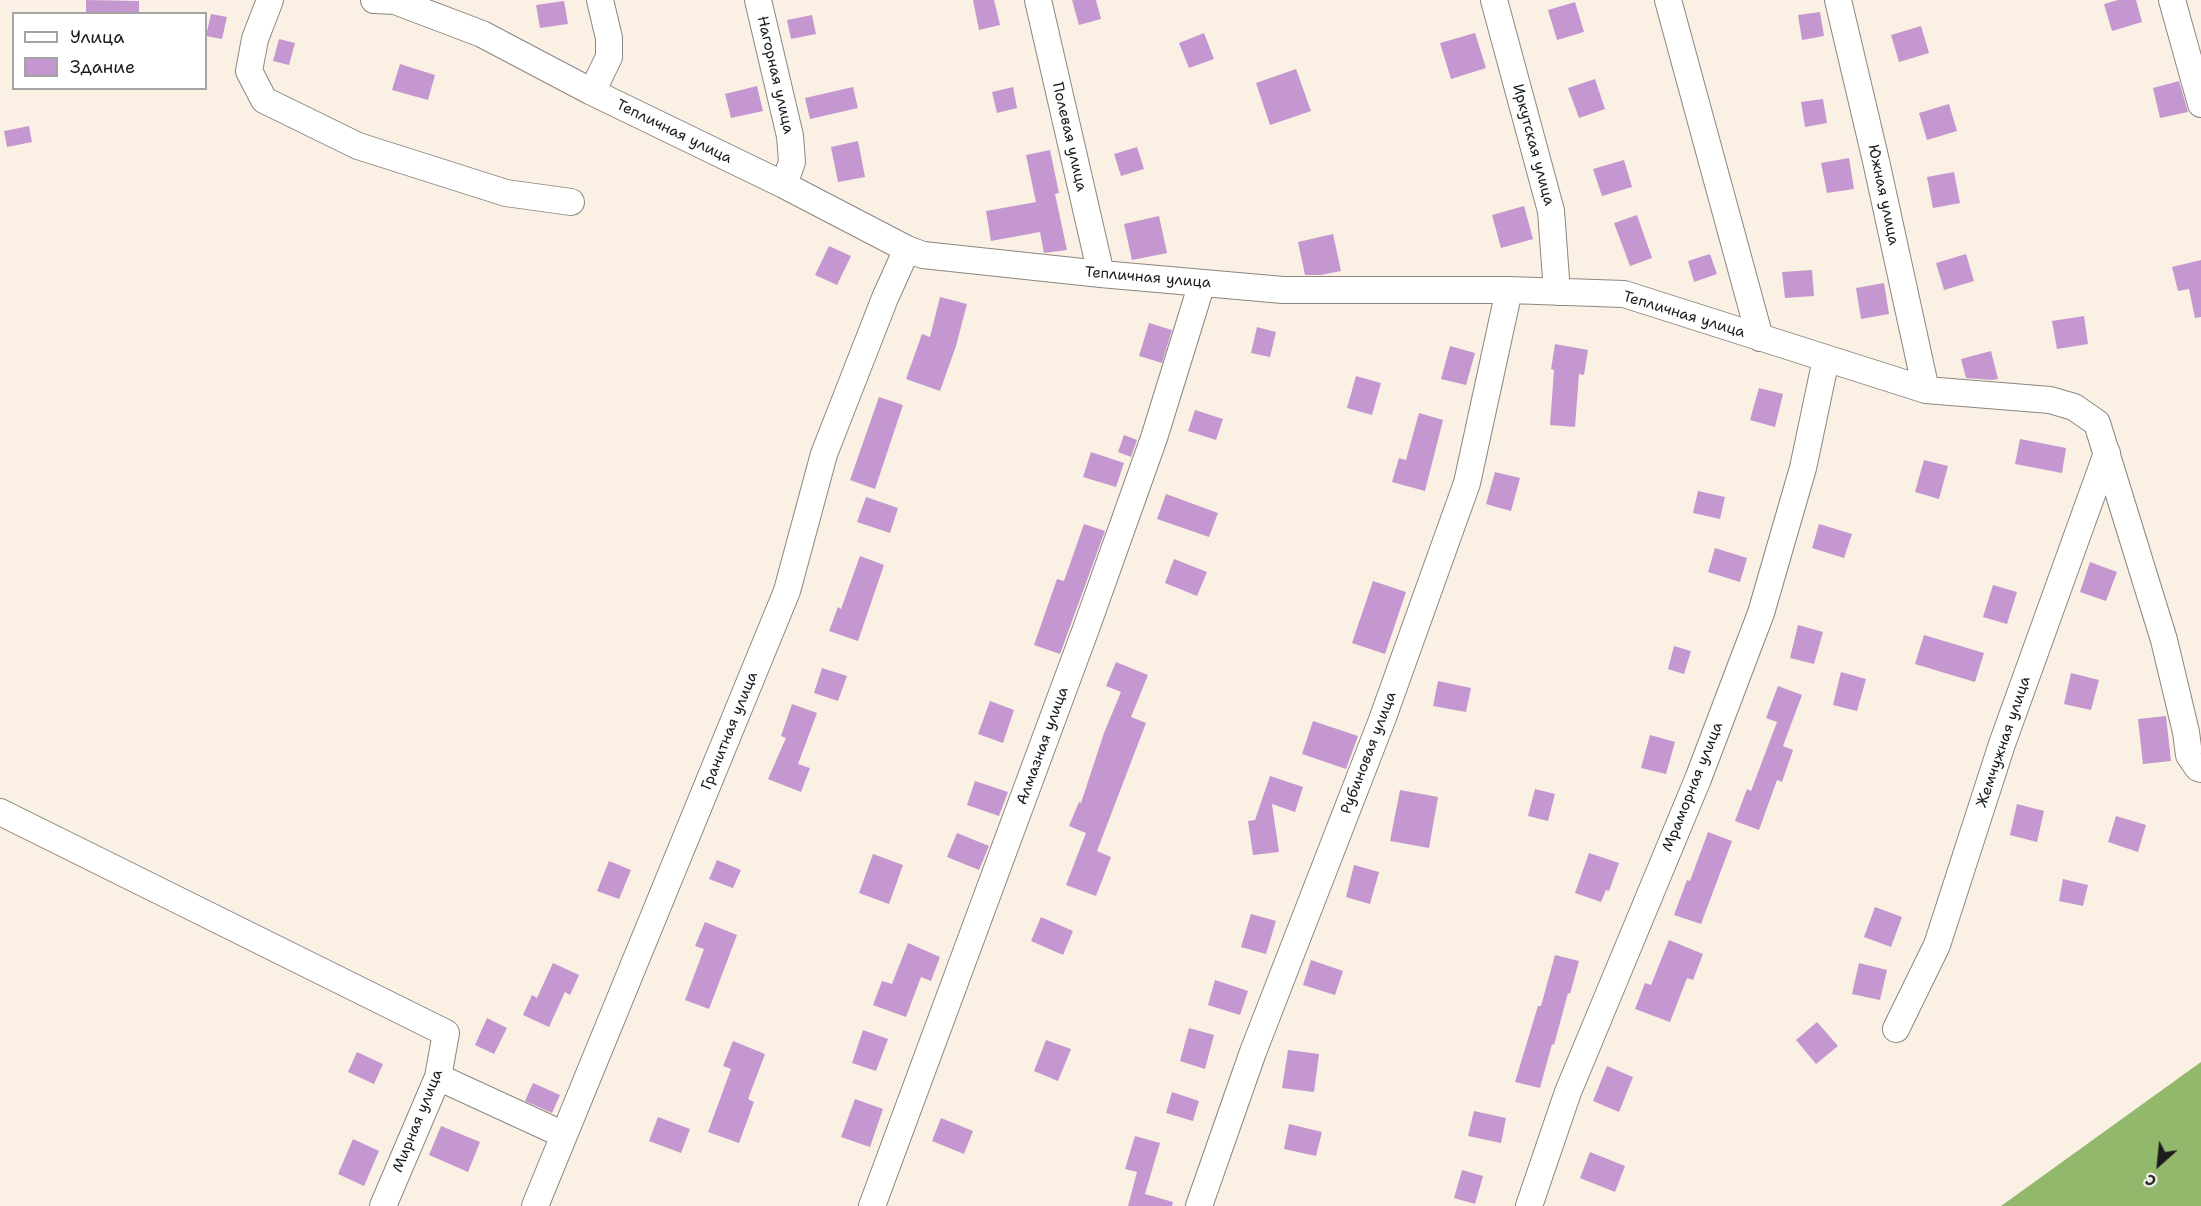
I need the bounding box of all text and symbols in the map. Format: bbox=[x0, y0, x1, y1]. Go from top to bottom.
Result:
legend bbox=[12, 12, 207, 90]
street label: Нагорная улица bbox=[753, 14, 797, 136]
text: Улица bbox=[70, 25, 124, 49]
text: Здание bbox=[70, 55, 135, 79]
street label: Полевая улица bbox=[1048, 81, 1090, 193]
street label: Иркутская улица bbox=[1508, 82, 1558, 208]
street label: Тепличная улица bbox=[613, 96, 735, 168]
street label: Южная улица bbox=[1864, 143, 1902, 247]
street label: Тепличная улица bbox=[1084, 264, 1212, 292]
street label: Тепличная улица bbox=[1621, 288, 1747, 342]
street label: Гранитная улица bbox=[698, 669, 762, 793]
street label: Жемчужная улица bbox=[1973, 674, 2035, 810]
street label: Алмазная улица bbox=[1013, 684, 1073, 808]
street label: Рубиновая улица bbox=[1337, 689, 1401, 817]
street label: Мраморная улица bbox=[1659, 720, 1727, 854]
street label: Мирная улица bbox=[389, 1067, 447, 1175]
north arrow bbox=[2129, 1134, 2189, 1194]
text: С bbox=[2141, 1169, 2160, 1192]

